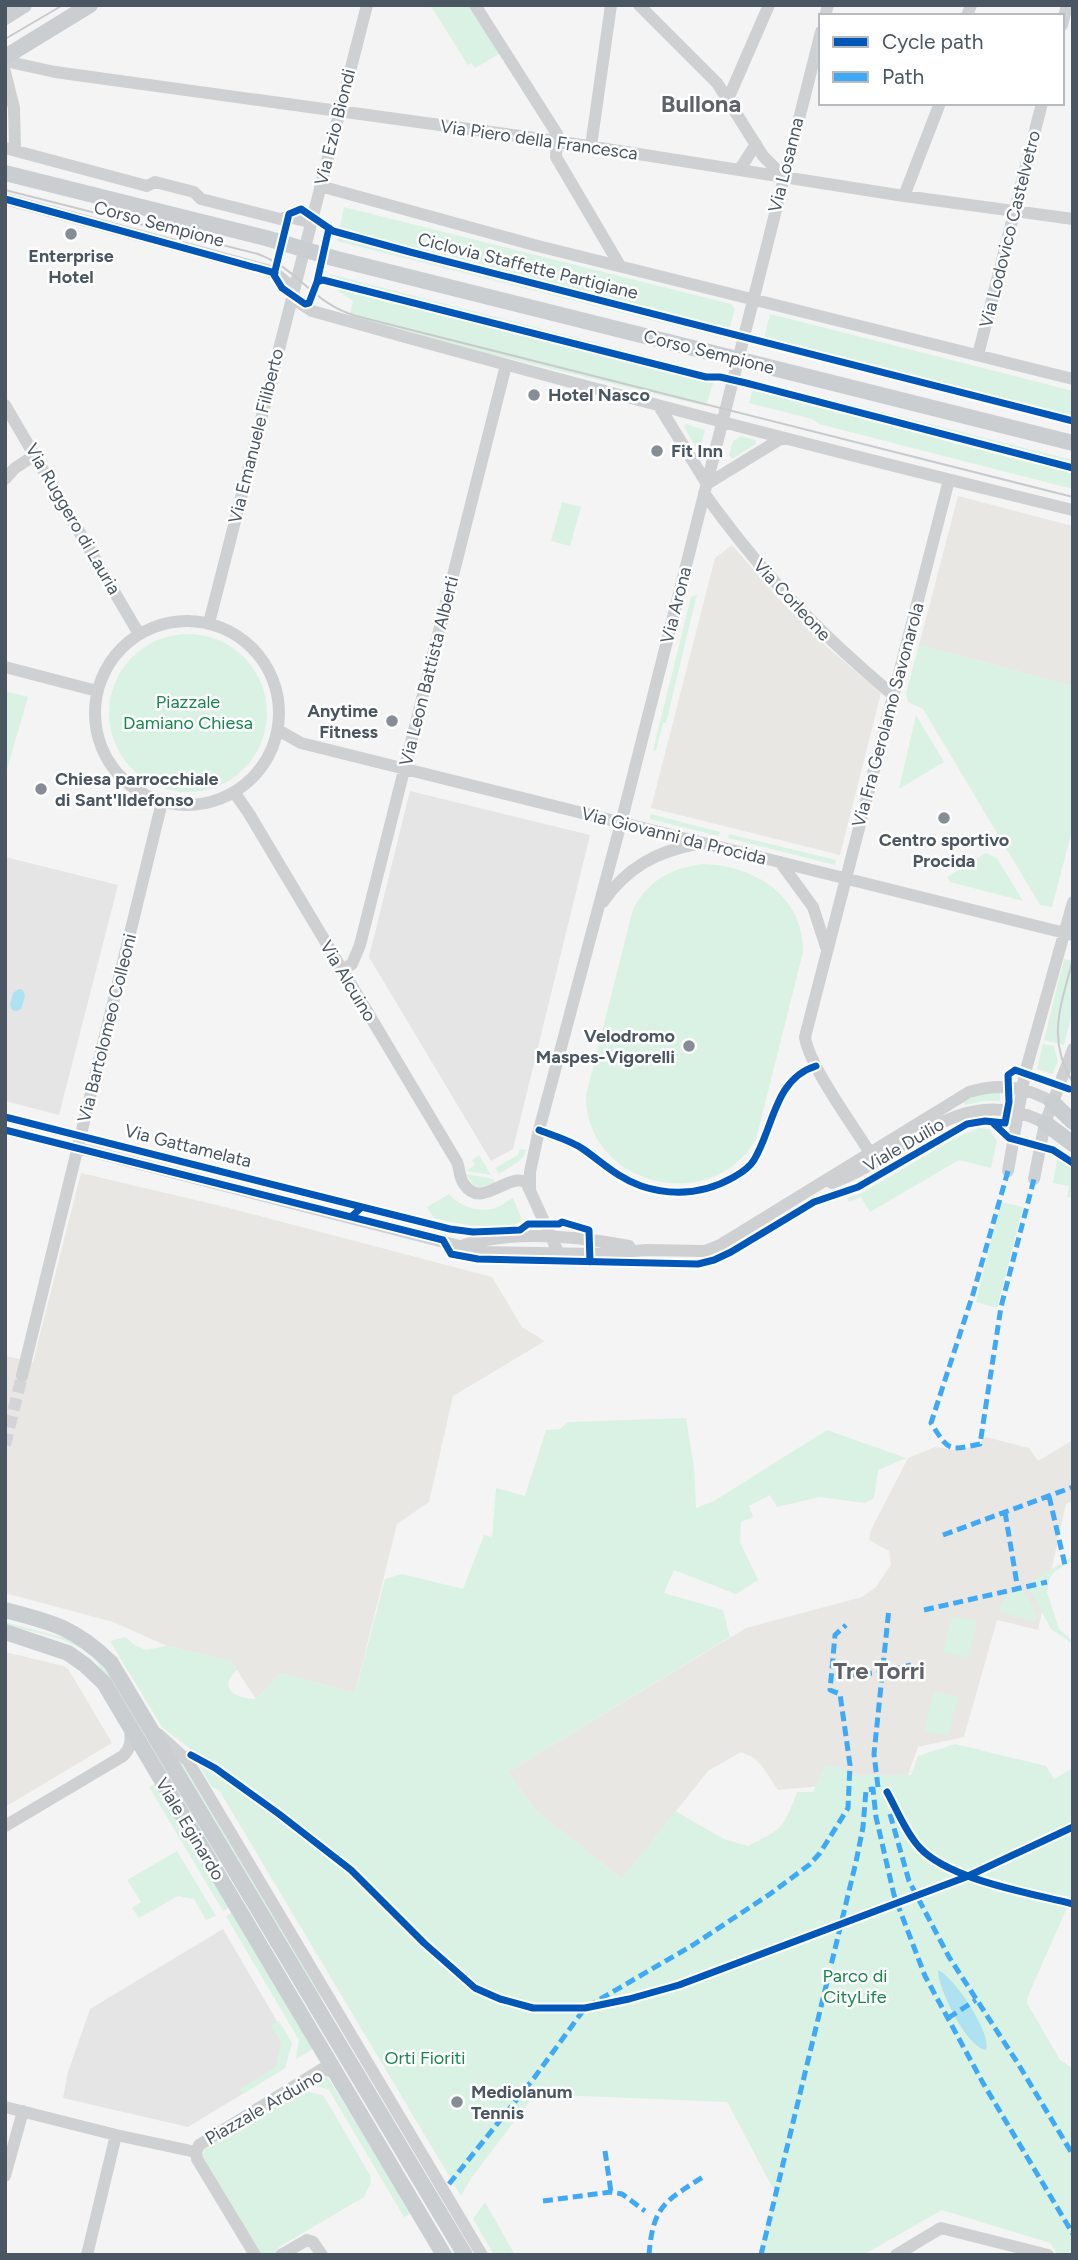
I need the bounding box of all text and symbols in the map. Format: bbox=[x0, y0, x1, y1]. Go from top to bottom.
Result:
legend bbox=[819, 14, 1064, 105]
text: Cycle path bbox=[882, 29, 983, 54]
text: Path bbox=[882, 64, 924, 89]
street label: Via Ezio Biondi bbox=[310, 67, 360, 187]
district label: Bullona bbox=[661, 89, 741, 118]
street label: Via Piero della Francesca bbox=[439, 115, 639, 165]
street label: Via Losanna bbox=[764, 115, 808, 215]
street label: Via Lodovico Castelvetro bbox=[975, 128, 1045, 330]
street label: Corso Sempione bbox=[91, 196, 227, 252]
marker: Enterprise Hotel bbox=[63, 226, 79, 242]
street label: Ciclovia Staffette Partigiane bbox=[416, 228, 641, 304]
place label: Enterprise Hotel bbox=[28, 245, 114, 288]
street label: Corso Sempione bbox=[641, 325, 777, 379]
street label: Via Emanuele Filiberto bbox=[224, 346, 288, 526]
place label: Hotel Nasco bbox=[548, 384, 650, 406]
marker: Hotel Nasco bbox=[526, 387, 542, 403]
street label: Via Ruggero di Lauria bbox=[21, 440, 125, 598]
place label: Fit Inn bbox=[671, 440, 723, 462]
marker: Fit Inn bbox=[649, 443, 665, 459]
street label: Via Corleone bbox=[749, 555, 836, 646]
street label: Via Arona bbox=[656, 564, 696, 646]
street label: Via Leon Battista Alberti bbox=[395, 574, 463, 768]
street label: Via Fra Gerolamo Savonarola bbox=[847, 600, 929, 830]
park label: Piazzale Damiano Chiesa bbox=[123, 691, 253, 734]
place label: Anytime Fitness bbox=[307, 700, 379, 743]
marker: Anytime Fitness bbox=[384, 713, 400, 729]
place label: Chiesa parrocchiale di Sant'Ildefonso bbox=[55, 768, 218, 811]
marker: Chiesa parrocchiale di Sant'Ildefonso bbox=[33, 781, 49, 797]
street label: Via Giovanni da Procida bbox=[579, 802, 769, 870]
marker: Centro sportivo Procida bbox=[936, 810, 952, 826]
place label: Centro sportivo Procida bbox=[879, 829, 1009, 872]
street label: Via Bartolomeo Colleoni bbox=[73, 931, 141, 1125]
street label: Via Alcuino bbox=[315, 936, 381, 1026]
place label: Velodromo Maspes-Vigorelli bbox=[536, 1025, 675, 1068]
marker: Velodromo Maspes-Vigorelli bbox=[681, 1038, 697, 1054]
street label: Viale Duilio bbox=[860, 1113, 948, 1177]
street label: Via Gattamelata bbox=[122, 1120, 254, 1172]
district label: Tre Torri bbox=[833, 1656, 925, 1685]
street label: Viale Eginardo bbox=[151, 1774, 229, 1884]
park label: Parco di CityLife bbox=[823, 1965, 887, 2008]
park label: Orti Fioriti bbox=[384, 2047, 466, 2069]
street label: Piazzale Arduino bbox=[201, 2064, 327, 2150]
place label: Mediolanum Tennis bbox=[471, 2081, 572, 2124]
marker: Mediolanum Tennis bbox=[449, 2094, 465, 2110]

